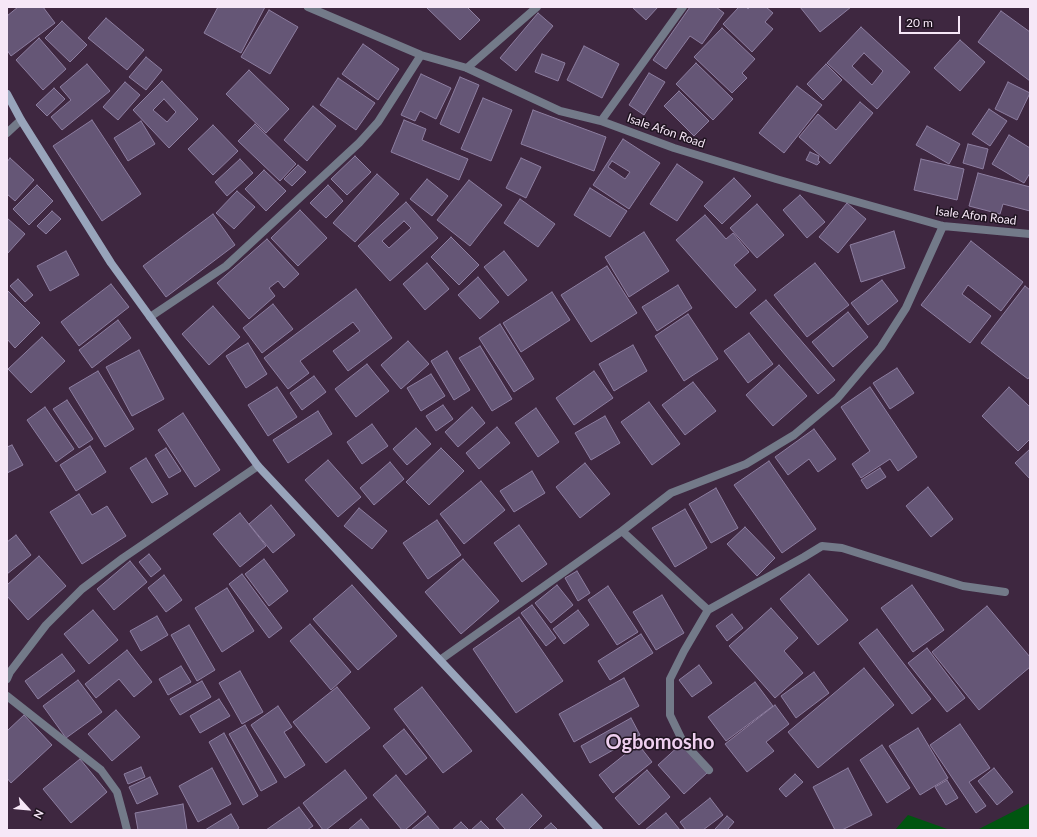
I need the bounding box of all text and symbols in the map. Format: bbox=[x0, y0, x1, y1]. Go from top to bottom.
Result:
scale bar bbox=[901, 8, 962, 34]
text: 20 m bbox=[906, 15, 933, 30]
street label: Isale Afon Road bbox=[625, 111, 707, 151]
street label: Isale Afon Road bbox=[935, 204, 1017, 228]
district label: Ogbomosho bbox=[605, 731, 715, 755]
north arrow bbox=[8, 789, 48, 829]
text: N bbox=[31, 808, 47, 821]

